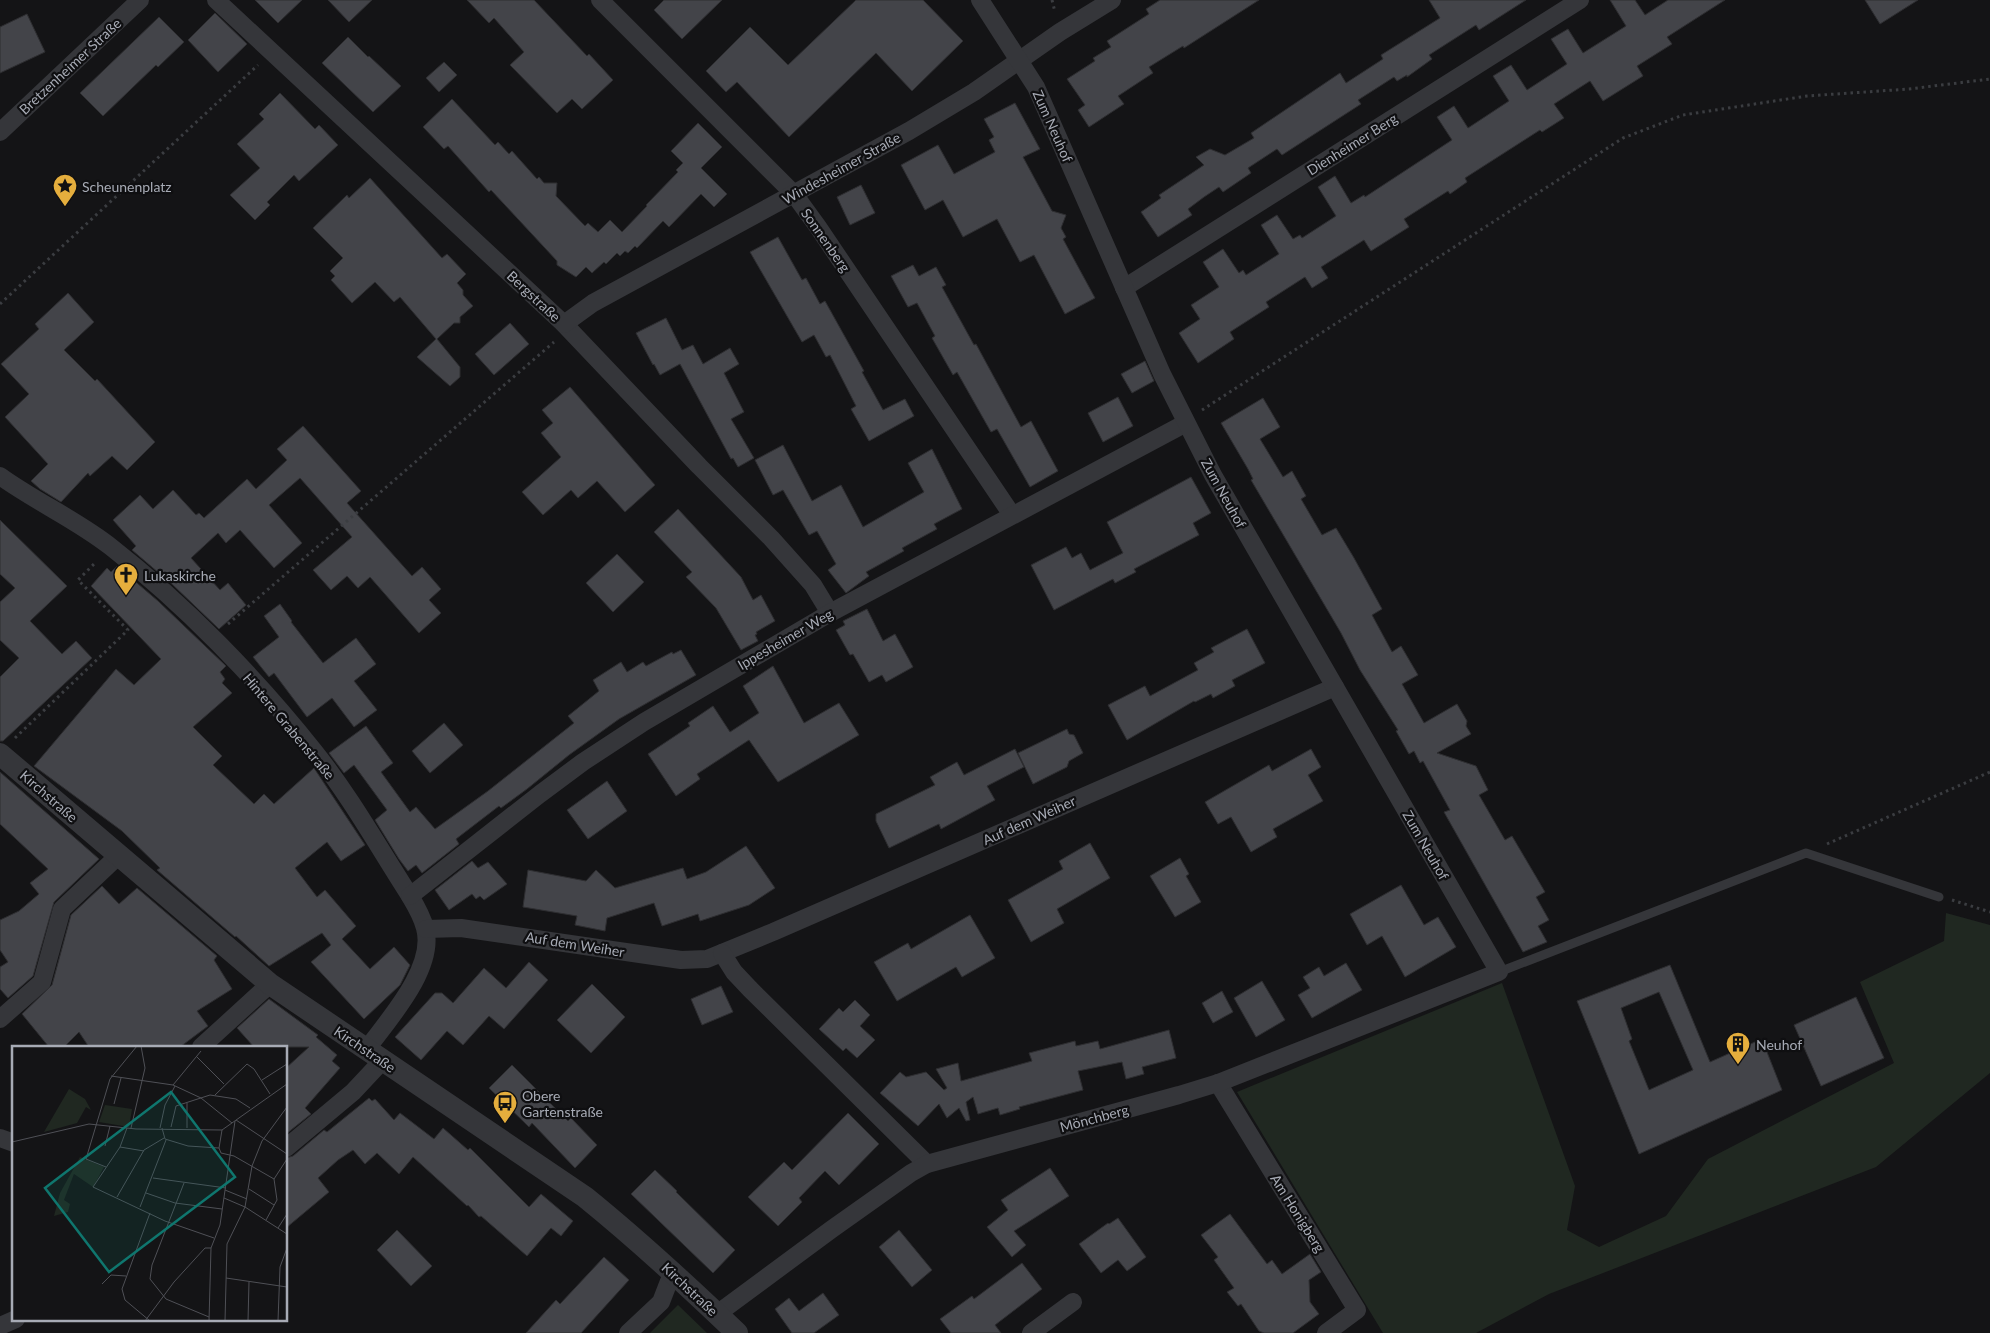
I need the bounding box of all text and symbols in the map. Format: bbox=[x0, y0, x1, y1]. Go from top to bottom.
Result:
street label: Bretzenheimer Straße bbox=[16, 14, 124, 118]
street label: Zum Neuhof bbox=[1030, 87, 1076, 165]
street label: Dienheimer Berg bbox=[1304, 109, 1400, 179]
street label: Windesheimer Straße bbox=[779, 128, 903, 208]
place icon: Scheunenplatz bbox=[52, 173, 78, 207]
place label: Scheunenplatz bbox=[82, 178, 172, 195]
street label: Sonnenberg bbox=[798, 205, 854, 275]
street label: Bergstraße bbox=[504, 267, 564, 325]
street label: Zum Neuhof bbox=[1198, 455, 1250, 531]
church icon: Lukaskirche bbox=[113, 562, 139, 596]
place label: Lukaskirche bbox=[144, 567, 216, 584]
street label: Ippesheimer Weg bbox=[734, 605, 836, 673]
street label: Hintere Grabenstraße bbox=[240, 669, 338, 783]
street label: Kirchstraße bbox=[17, 766, 81, 826]
street label: Auf dem Weiher bbox=[980, 792, 1078, 848]
street label: Zum Neuhof bbox=[1399, 807, 1453, 883]
street label: Auf dem Weiher bbox=[524, 928, 626, 960]
street label: Kirchstraße bbox=[331, 1022, 399, 1076]
building icon: Neuhof bbox=[1725, 1031, 1751, 1065]
place label: Neuhof bbox=[1756, 1036, 1802, 1053]
inset map bbox=[12, 1046, 288, 1320]
place label: Obere Gartenstraße bbox=[522, 1087, 603, 1120]
bus stop icon: Obere Gartenstraße bbox=[492, 1090, 518, 1124]
street label: Mönchberg bbox=[1058, 1101, 1130, 1135]
street label: Am Honigberg bbox=[1267, 1171, 1329, 1255]
street label: Kirchstraße bbox=[658, 1259, 722, 1319]

